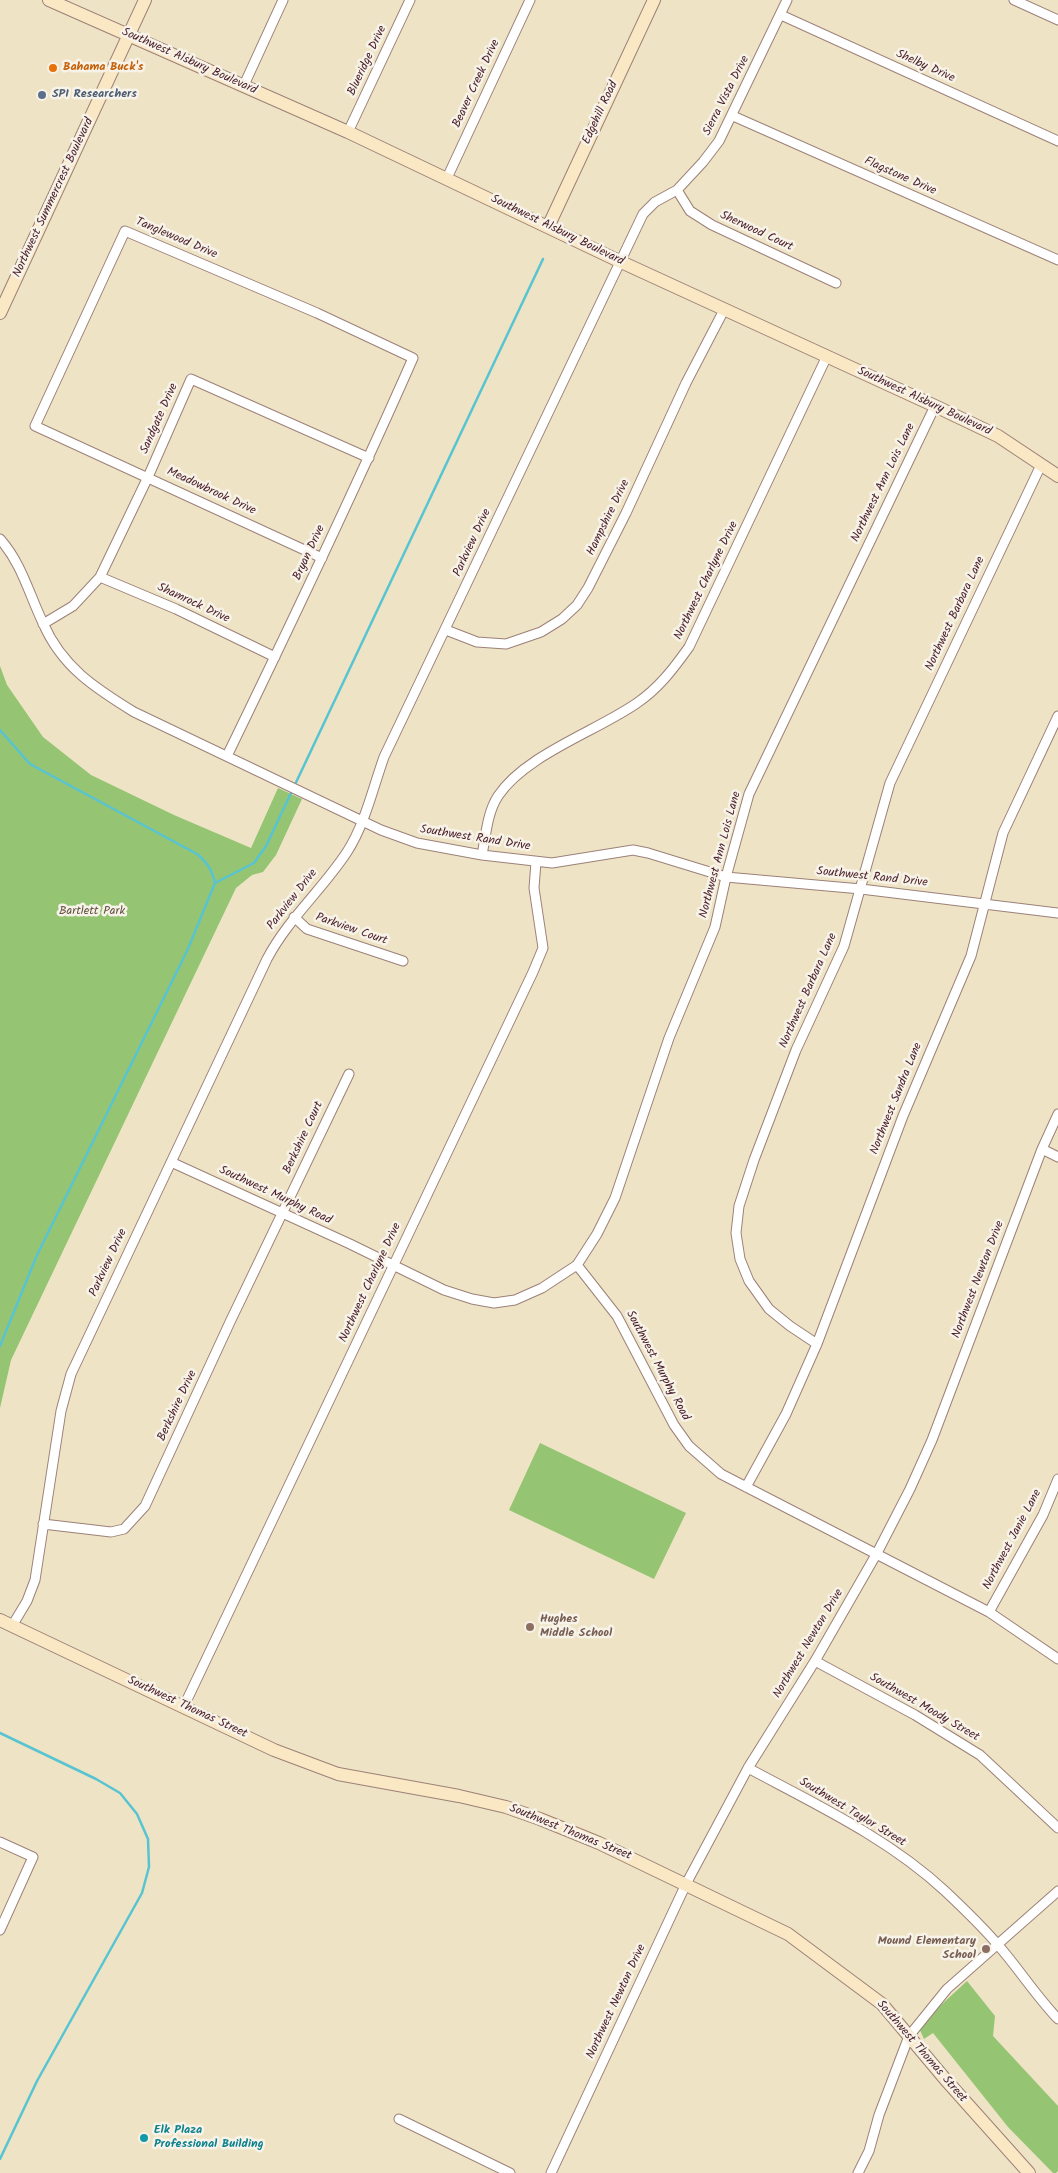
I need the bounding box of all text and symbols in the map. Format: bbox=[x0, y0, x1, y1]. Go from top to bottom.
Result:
street label: Blueridge Drive bbox=[346, 24, 390, 98]
street label: Southwest Alsbury Boulevard bbox=[119, 26, 259, 98]
street label: Beaver Creek Drive bbox=[450, 38, 504, 130]
street label: Shelby Drive bbox=[893, 48, 957, 86]
street label: Sierra Vista Drive bbox=[701, 54, 753, 138]
place label: Bahama Buck's bbox=[63, 61, 143, 75]
marker: Bahama Buck's bbox=[47, 62, 59, 74]
street label: Edgehill Road bbox=[580, 79, 622, 147]
place label: SPI Researchers bbox=[52, 88, 137, 102]
marker: SPI Researchers bbox=[36, 89, 48, 101]
street label: Northwest Summercrest Boulevard bbox=[11, 116, 97, 280]
street label: Flagstone Drive bbox=[862, 155, 938, 199]
street label: Southwest Alsbury Boulevard bbox=[488, 192, 626, 270]
street label: Sherwood Court bbox=[717, 209, 795, 255]
street label: Tanglewood Drive bbox=[133, 215, 219, 263]
street label: Southwest Alsbury Boulevard bbox=[855, 365, 993, 439]
street label: Sandgate Drive bbox=[138, 382, 182, 456]
street label: Northwest Ann Lois Lane bbox=[849, 421, 919, 545]
street label: Meadowbrook Drive bbox=[164, 465, 258, 519]
street label: Hampshire Drive bbox=[584, 478, 634, 558]
street label: Parkview Drive bbox=[451, 507, 495, 579]
street label: Northwest Charlyne Drive bbox=[672, 519, 742, 643]
street label: Bryan Drive bbox=[291, 523, 329, 583]
street label: Northwest Barbara Lane bbox=[923, 555, 989, 673]
street label: Shamrock Drive bbox=[155, 581, 231, 627]
street label: Northwest Ann Lois Lane bbox=[697, 790, 745, 920]
street label: Southwest Rand Drive bbox=[419, 823, 531, 855]
street label: Southwest Rand Drive bbox=[816, 865, 928, 891]
street label: Parkview Drive bbox=[265, 867, 321, 933]
park label: Bartlett Park bbox=[59, 905, 125, 919]
street label: Parkview Court bbox=[313, 911, 389, 949]
street label: Northwest Barbara Lane bbox=[777, 931, 841, 1051]
street label: Northwest Sandra Lane bbox=[868, 1041, 926, 1157]
street label: Berkshire Court bbox=[281, 1100, 327, 1176]
street label: Southwest Murphy Road bbox=[216, 1164, 334, 1228]
street label: Northwest Newton Drive bbox=[950, 1219, 1008, 1341]
street label: Northwest Charlyne Drive bbox=[337, 1221, 405, 1345]
street label: Parkview Drive bbox=[87, 1227, 131, 1299]
street label: Southwest Murphy Road bbox=[622, 1309, 692, 1423]
street label: Berkshire Drive bbox=[155, 1368, 201, 1444]
street label: Northwest Janie Lane bbox=[981, 1487, 1045, 1593]
street label: Northwest Newton Drive bbox=[771, 1587, 847, 1701]
place label: Hughes Middle School bbox=[540, 1613, 612, 1641]
marker: Hughes Middle School bbox=[524, 1621, 536, 1633]
street label: Southwest Moody Street bbox=[867, 1671, 981, 1745]
street label: Southwest Thomas Street bbox=[125, 1674, 249, 1742]
street label: Southwest Taylor Street bbox=[796, 1775, 908, 1851]
street label: Southwest Thomas Street bbox=[507, 1802, 633, 1864]
place label: Mound Elementary School bbox=[878, 1935, 976, 1963]
street label: Northwest Newton Drive bbox=[584, 1943, 650, 2061]
marker: Mound Elementary School bbox=[980, 1943, 992, 1955]
street label: Southwest Thomas Street bbox=[873, 1998, 969, 2106]
place label: Elk Plaza Professional Building bbox=[154, 2124, 263, 2152]
marker: Elk Plaza Professional Building bbox=[138, 2132, 150, 2144]

